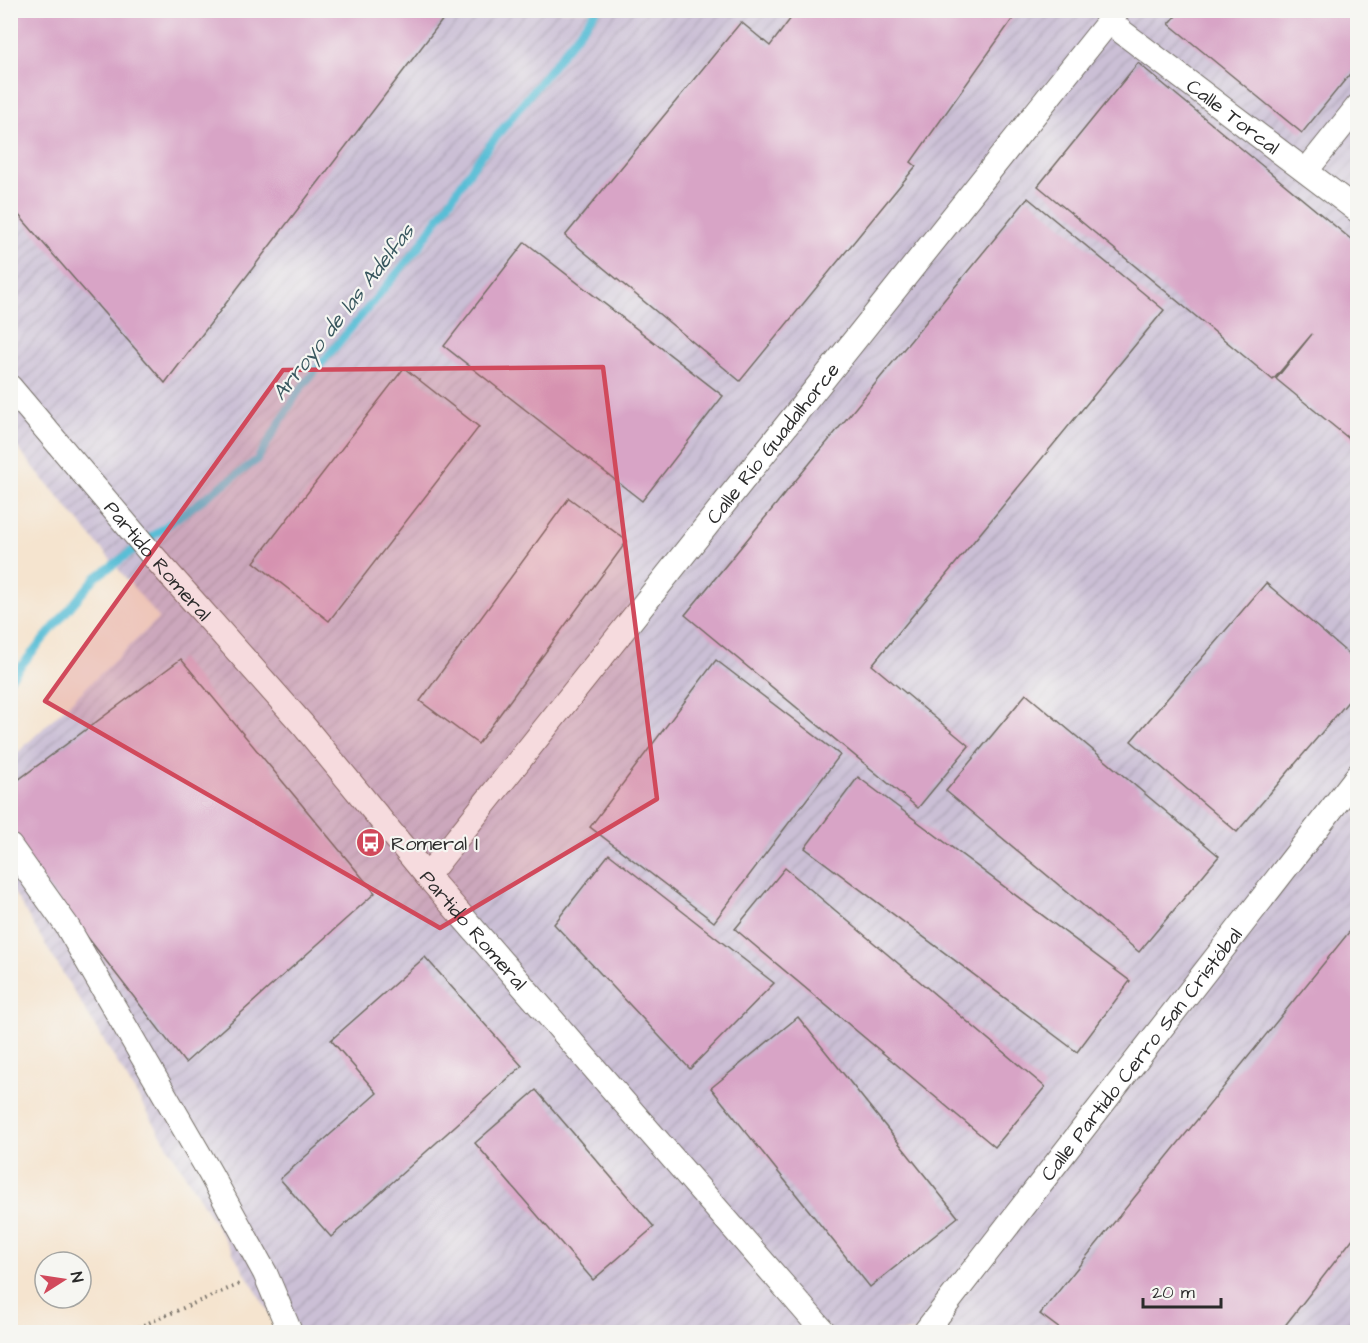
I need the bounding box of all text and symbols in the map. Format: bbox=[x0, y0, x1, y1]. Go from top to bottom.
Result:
street label: Calle Torcal bbox=[1180, 73, 1285, 162]
water label: Arroyo de las Adelfas bbox=[265, 217, 423, 407]
street label: Calle Río Guadalhorce bbox=[700, 357, 847, 530]
street label: Partido Romeral bbox=[97, 495, 217, 627]
bus stop icon: Romeral I bbox=[354, 827, 386, 859]
place label: Romeral I bbox=[391, 830, 478, 858]
street label: Partido Romeral bbox=[413, 864, 533, 997]
street label: Calle Partido Cerro San Cristóbal bbox=[1034, 922, 1249, 1187]
north arrow bbox=[33, 1250, 93, 1310]
text: N bbox=[65, 1270, 88, 1284]
scale bar bbox=[1143, 1271, 1221, 1309]
text: 20 m bbox=[1152, 1280, 1195, 1305]

